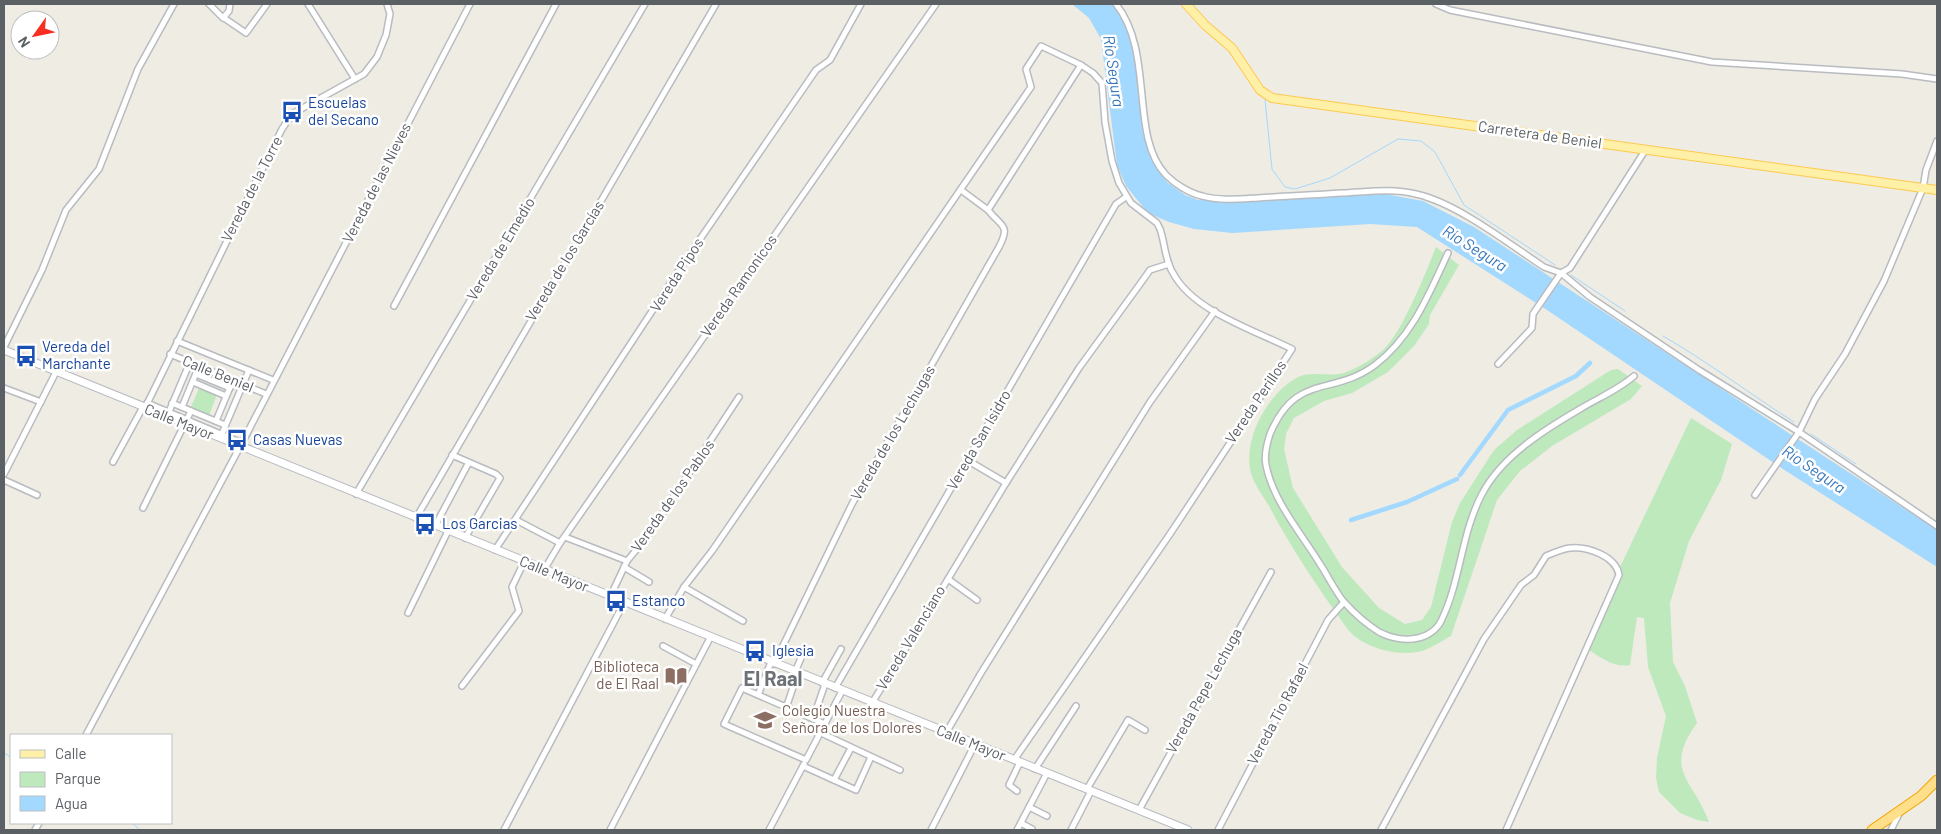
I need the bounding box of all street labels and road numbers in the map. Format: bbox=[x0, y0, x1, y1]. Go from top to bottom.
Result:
street label: Carretera de Beniel bbox=[1477, 116, 1603, 152]
street label: Vereda de las Nieves bbox=[338, 119, 414, 246]
street label: Vereda de la Torre bbox=[217, 133, 285, 244]
street label: Vereda de Emedio bbox=[462, 194, 538, 303]
street label: Vereda de los Garcías bbox=[521, 197, 607, 324]
street label: Vereda Ramonicos bbox=[696, 231, 780, 340]
street label: Vereda Pipos bbox=[646, 234, 707, 315]
street label: Calle Beniel bbox=[180, 351, 257, 396]
street label: Vereda Perillos bbox=[1221, 356, 1290, 446]
street label: Vereda de los Lechugas bbox=[846, 362, 938, 503]
street label: Vereda San Isidro bbox=[942, 386, 1014, 493]
street label: Calle Mayor bbox=[142, 399, 217, 443]
street label: Vereda de los Pablos bbox=[627, 436, 718, 555]
street label: Calle Mayor bbox=[517, 551, 592, 595]
street label: Vereda Valenciano bbox=[872, 582, 948, 693]
street label: Vereda Pepe Lechuga bbox=[1161, 625, 1245, 756]
street label: Vereda Tio Rafael bbox=[1243, 660, 1312, 767]
street label: Calle Mayor bbox=[934, 720, 1009, 764]

